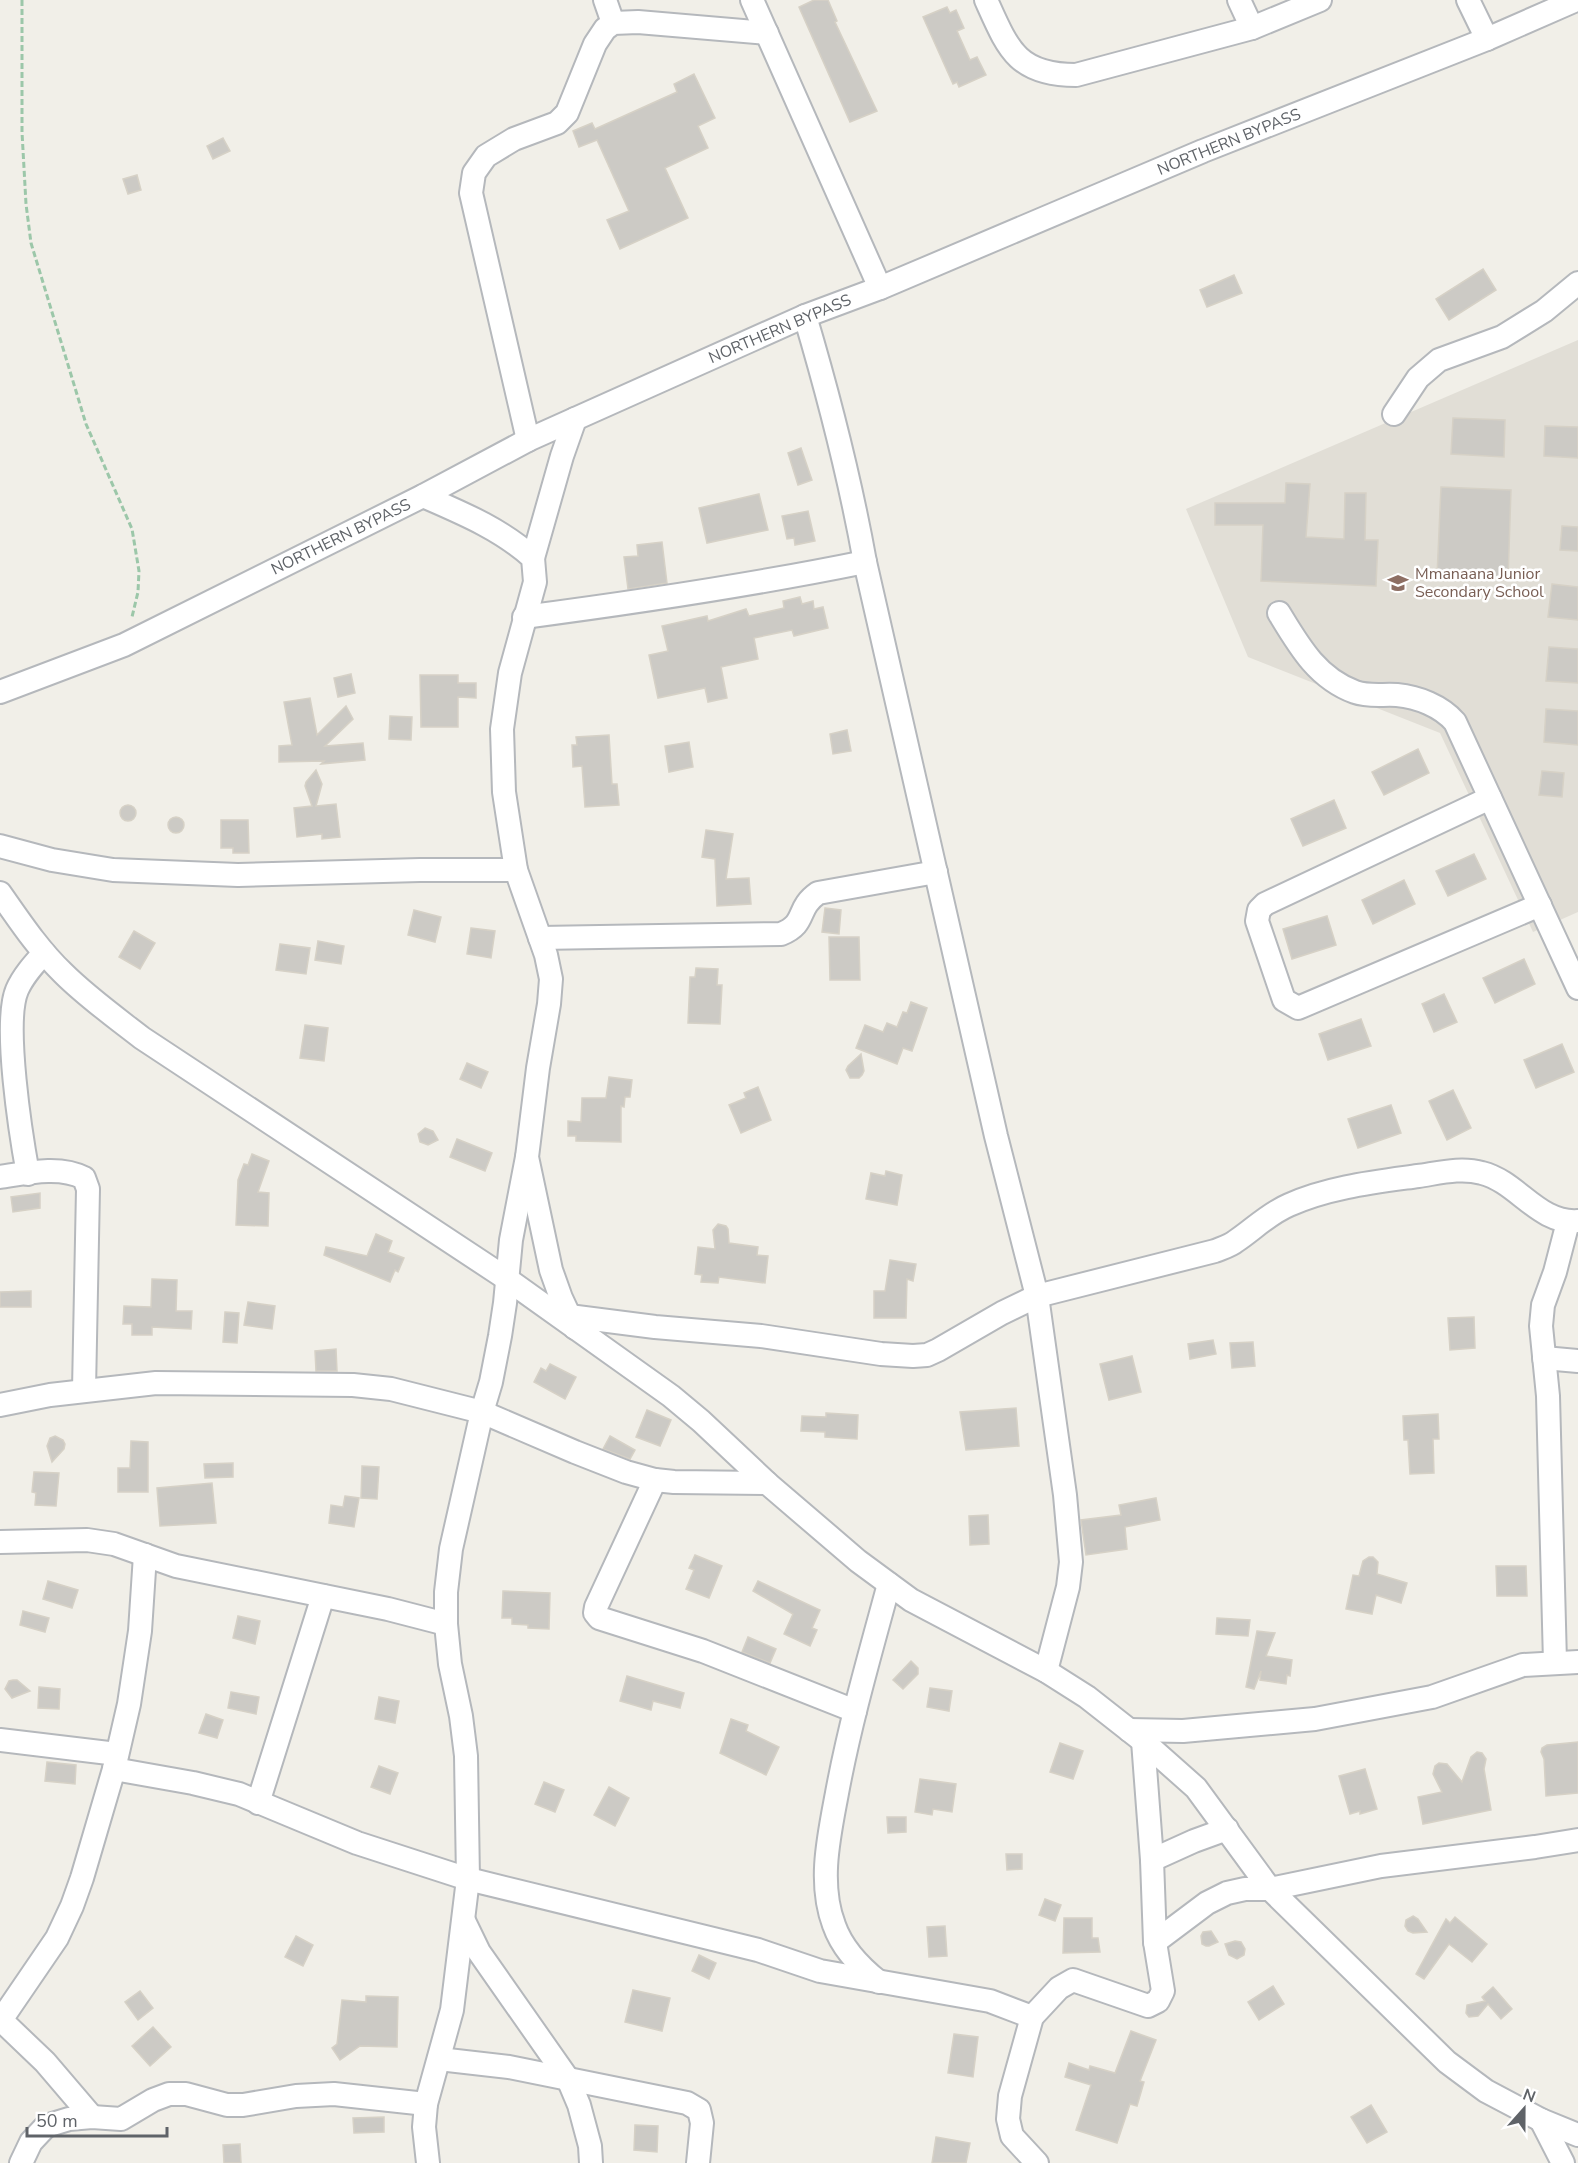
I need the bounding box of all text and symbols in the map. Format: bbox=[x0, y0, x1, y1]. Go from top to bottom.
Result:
street label: NORTHERN BYPASS bbox=[1154, 103, 1304, 181]
street label: NORTHERN BYPASS bbox=[705, 289, 855, 369]
street label: NORTHERN BYPASS bbox=[267, 494, 415, 580]
place label: Mmanaana Junior Secondary School bbox=[1415, 563, 1544, 603]
school or university icon: Mmanaana Junior Secondary School bbox=[1386, 571, 1410, 595]
north arrow bbox=[1494, 2079, 1554, 2139]
text: N bbox=[1519, 2084, 1539, 2108]
scale bar bbox=[27, 2100, 166, 2138]
text: 50 m bbox=[36, 2109, 78, 2133]

